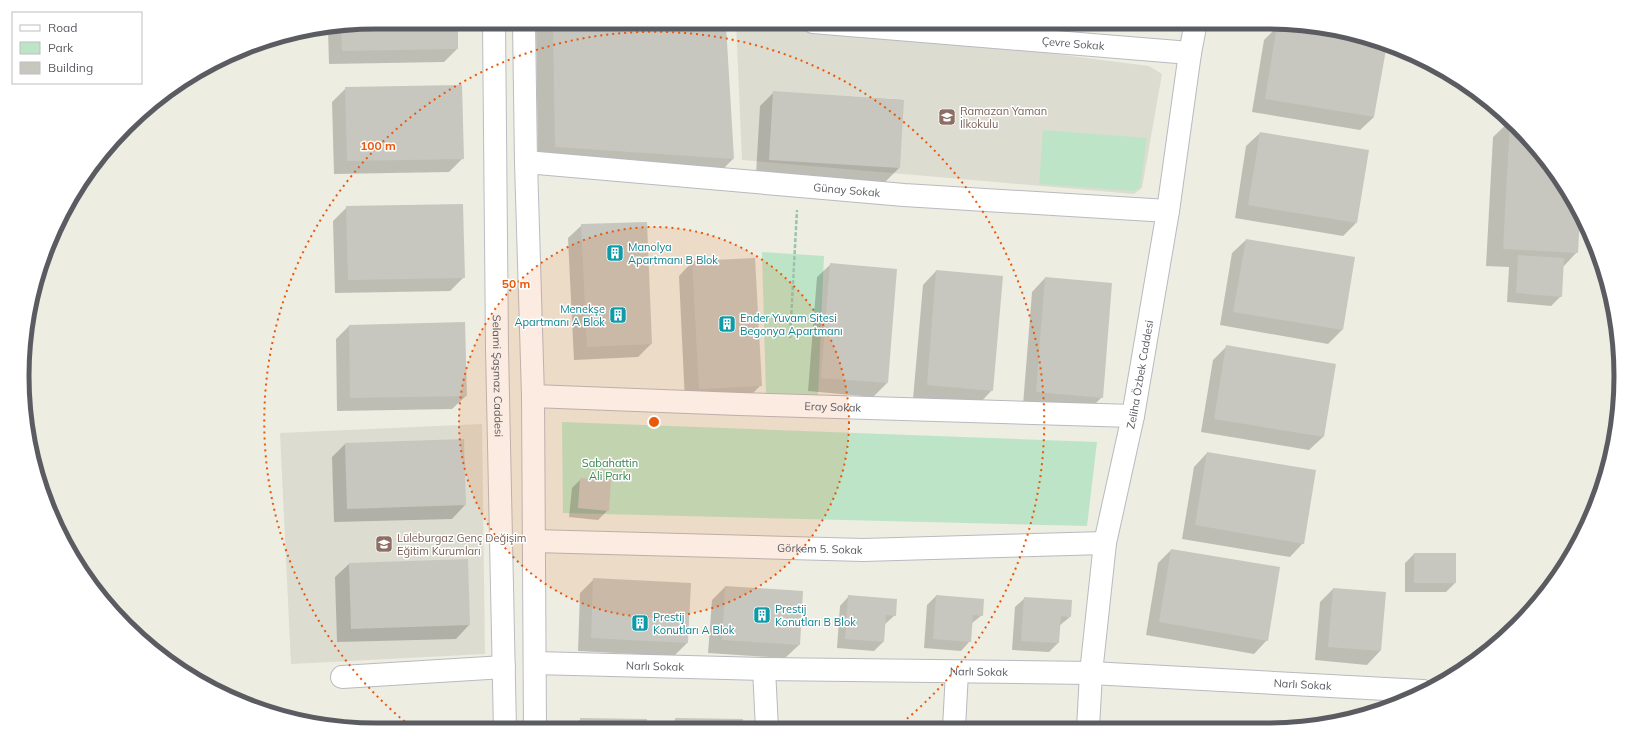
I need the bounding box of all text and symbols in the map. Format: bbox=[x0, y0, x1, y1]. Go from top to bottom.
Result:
legend bbox=[12, 12, 142, 84]
text: Road bbox=[48, 20, 77, 35]
street label: Çevre Sokak bbox=[1041, 34, 1105, 53]
text: Park bbox=[48, 40, 74, 55]
text: Building bbox=[48, 60, 93, 75]
place label: Ramazan Yaman İlkokulu bbox=[960, 104, 1047, 131]
school or university icon: Ramazan Yaman İlkokulu bbox=[937, 107, 957, 127]
text: 100 m bbox=[360, 138, 396, 153]
street label: Günay Sokak bbox=[813, 180, 881, 200]
place label: Manolya Apartmanı B Blok bbox=[628, 240, 718, 267]
building icon: Manolya Apartmanı B Blok bbox=[605, 243, 625, 263]
text: 50 m bbox=[502, 276, 530, 291]
place label: Menekşe Apartmanı A Blok bbox=[514, 302, 605, 329]
building icon: Menekşe Apartmanı A Blok bbox=[608, 305, 628, 325]
place label: Ender Yuvam Sitesi Begonya Apartmanı bbox=[740, 311, 843, 338]
building icon: Ender Yuvam Sitesi Begonya Apartmanı bbox=[717, 314, 737, 334]
street label: Selami Şaşmaz Caddesi bbox=[490, 315, 506, 437]
street label: Zeliha Özbek Caddesi bbox=[1123, 319, 1156, 430]
street label: Eray Sokak bbox=[804, 399, 862, 415]
centre of rings bbox=[647, 415, 661, 429]
park label: Sabahattin Ali Parkı bbox=[582, 456, 638, 483]
place label: Lüleburgaz Genç Değişim Eğitim Kurumları bbox=[397, 531, 527, 558]
school or university icon: Lüleburgaz Genç Değişim Eğitim Kurumları bbox=[374, 534, 394, 554]
street label: Görkem 5. Sokak bbox=[777, 541, 863, 557]
place label: Prestij Konutları B Blok bbox=[775, 602, 856, 629]
building icon: Prestij Konutları B Blok bbox=[752, 605, 772, 625]
place label: Prestij Konutları A Blok bbox=[653, 610, 735, 637]
building icon: Prestij Konutları A Blok bbox=[630, 613, 650, 633]
street label: Narlı Sokak bbox=[626, 658, 684, 674]
street label: Narlı Sokak bbox=[950, 664, 1008, 679]
street label: Narlı Sokak bbox=[1273, 676, 1332, 693]

